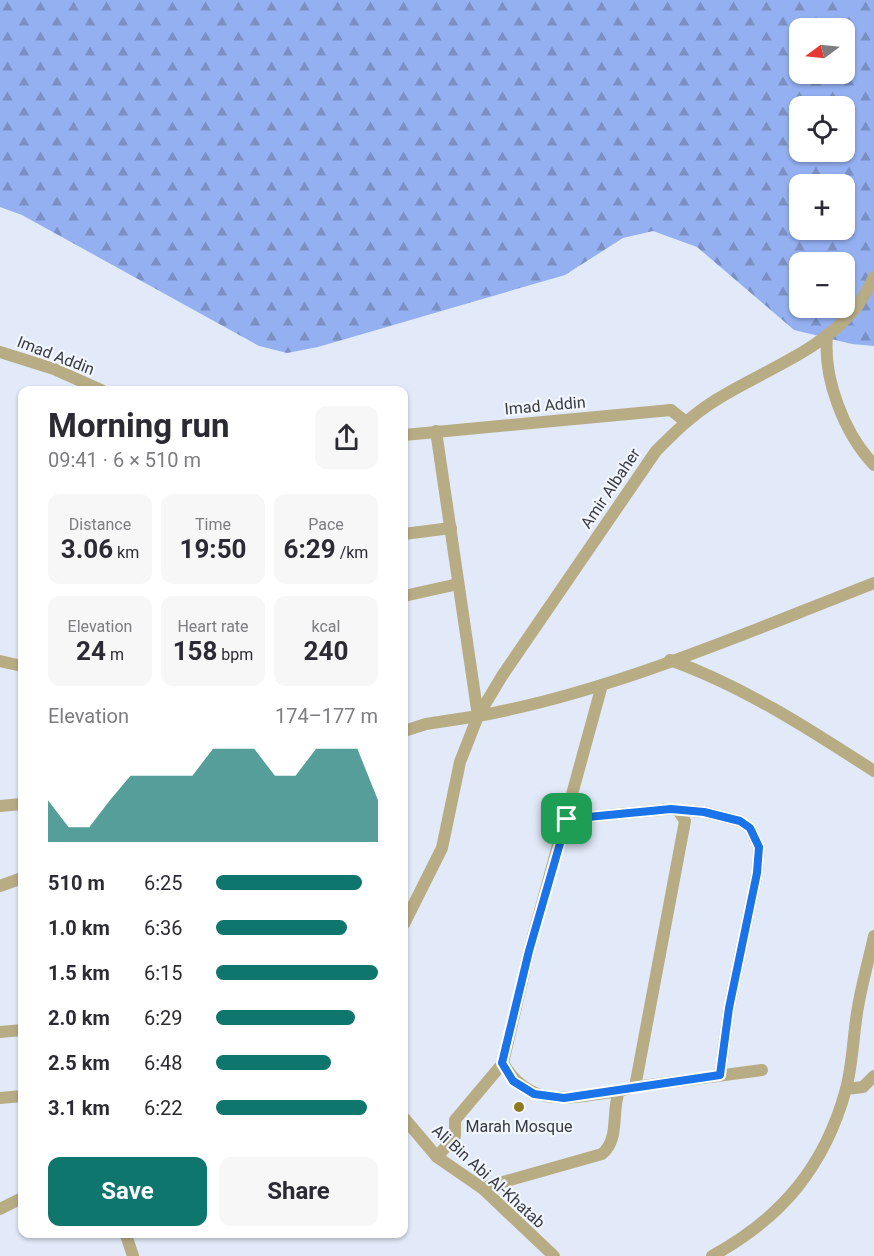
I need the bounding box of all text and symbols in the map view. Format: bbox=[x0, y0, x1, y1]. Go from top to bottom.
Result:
north arrow bbox=[789, 18, 855, 84]
map controls bbox=[789, 18, 855, 318]
button: locate bbox=[789, 96, 855, 162]
button: + bbox=[789, 174, 855, 240]
button: − bbox=[789, 252, 855, 318]
street label: Imad Addin bbox=[14, 332, 97, 379]
street label: Imad Addin bbox=[504, 392, 586, 419]
text: Morning run bbox=[48, 406, 229, 445]
button: share bbox=[315, 406, 378, 469]
street label: Amir Albaher bbox=[577, 444, 644, 532]
text: 09:41 · 6 × 510 m bbox=[48, 448, 201, 472]
text: Distance bbox=[69, 515, 131, 534]
text: Time bbox=[195, 515, 231, 534]
text: Pace bbox=[308, 515, 344, 534]
text: 3.06 bbox=[61, 534, 113, 564]
text: 19:50 bbox=[180, 534, 247, 564]
text: 6:29 bbox=[284, 534, 336, 564]
text: km bbox=[113, 543, 139, 562]
text: /km bbox=[336, 543, 368, 562]
text: Elevation bbox=[68, 617, 132, 636]
text: Heart rate bbox=[177, 617, 249, 636]
text: kcal bbox=[312, 617, 340, 636]
text: 24 bbox=[76, 636, 106, 666]
text: 158 bbox=[173, 636, 217, 666]
text: 240 bbox=[304, 636, 348, 666]
text: m bbox=[106, 645, 124, 664]
text: bpm bbox=[217, 645, 253, 664]
text: Elevation bbox=[48, 704, 129, 728]
text: 174–177 m bbox=[275, 704, 378, 728]
pin bbox=[541, 793, 592, 844]
icon: arrive bbox=[550, 802, 583, 835]
text: 510 m bbox=[48, 871, 105, 895]
text: 6:25 bbox=[144, 871, 183, 895]
text: 1.0 km bbox=[48, 916, 110, 940]
text: 6:36 bbox=[144, 916, 183, 940]
text: 1.5 km bbox=[48, 961, 110, 985]
text: 6:15 bbox=[144, 961, 183, 985]
text: 2.0 km bbox=[48, 1006, 110, 1030]
text: 6:29 bbox=[144, 1006, 183, 1030]
text: 2.5 km bbox=[48, 1051, 110, 1075]
text: 6:48 bbox=[144, 1051, 183, 1075]
text: 3.1 km bbox=[48, 1096, 110, 1120]
text: 6:22 bbox=[144, 1096, 183, 1120]
marker: Marah Mosque bbox=[512, 1100, 526, 1114]
place label: Marah Mosque bbox=[465, 1117, 573, 1136]
street label: Ali Bin Abi Al-Khatab bbox=[428, 1121, 549, 1232]
button: Save bbox=[48, 1157, 207, 1226]
button: Share bbox=[219, 1157, 378, 1226]

